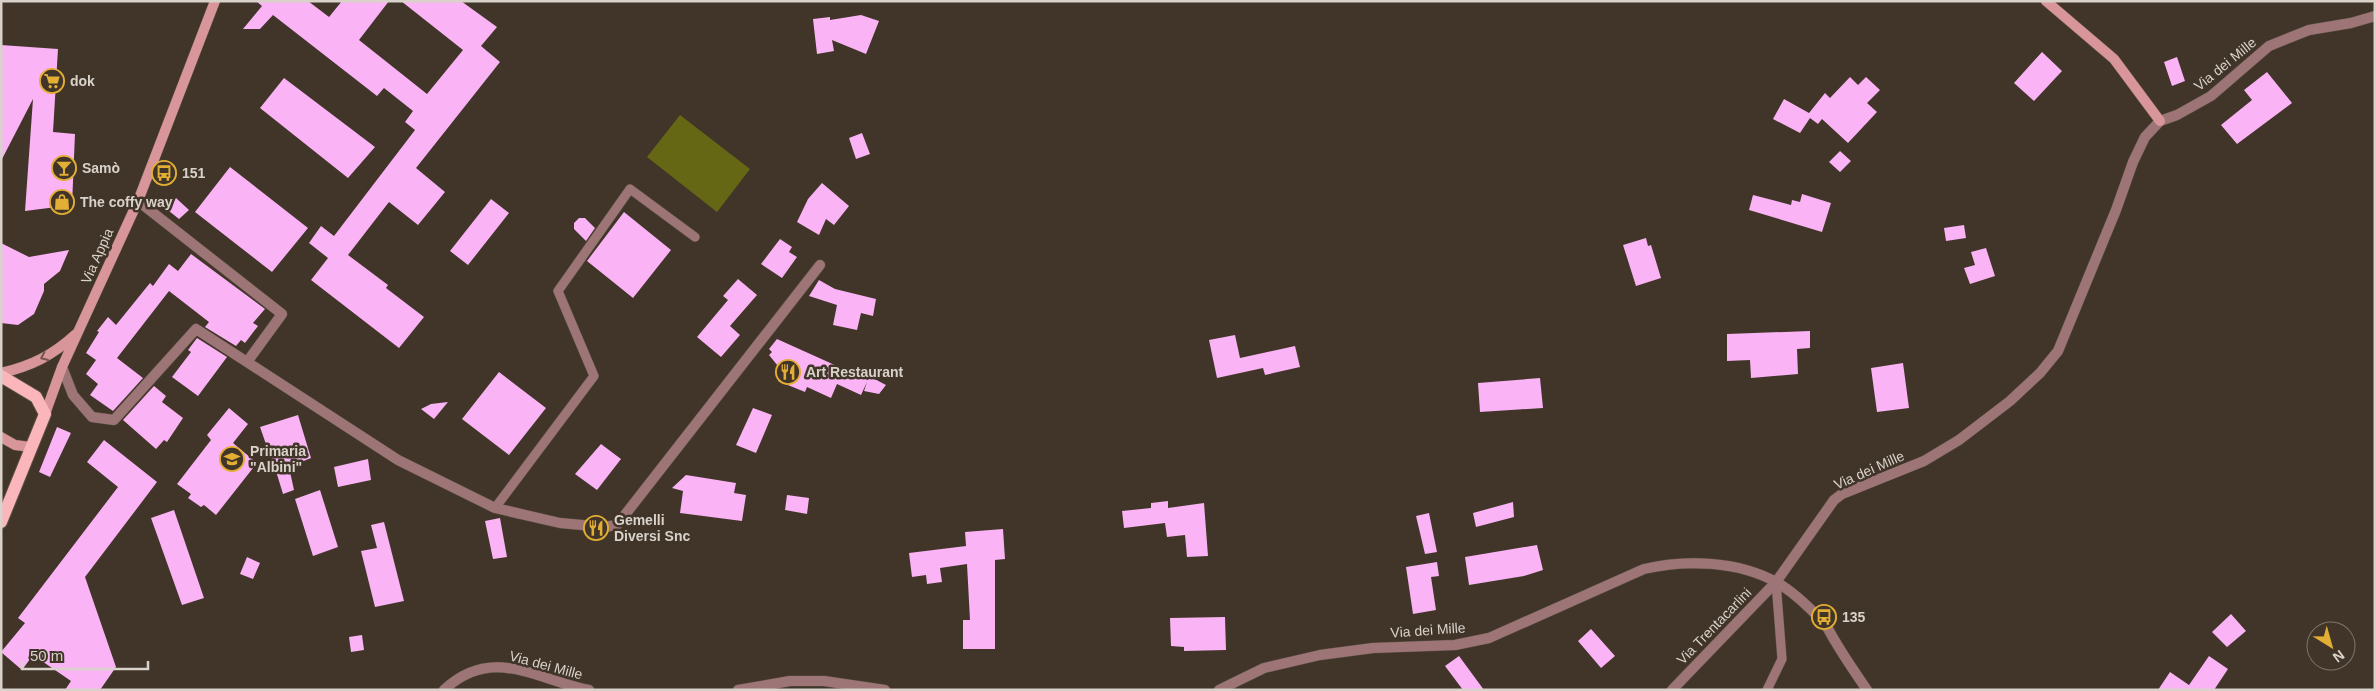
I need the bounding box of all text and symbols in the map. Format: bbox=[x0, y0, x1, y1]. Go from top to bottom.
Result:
street label: Via dei Mille bbox=[2191, 34, 2259, 94]
supermarket icon: dok bbox=[39, 68, 65, 94]
place label: dok bbox=[70, 73, 95, 89]
bar icon: Samò bbox=[51, 155, 77, 181]
place label: Samò bbox=[82, 160, 120, 176]
bus stop icon: 151 bbox=[151, 160, 177, 186]
place label: 151 bbox=[182, 165, 206, 181]
shop icon: The coffy way bbox=[49, 189, 75, 215]
place label: The coffy way bbox=[80, 194, 173, 210]
street label: Via Appia bbox=[78, 226, 116, 286]
one-way arrow bbox=[40, 351, 49, 362]
restaurant icon: Art Restaurant bbox=[775, 359, 801, 385]
place label: Art Restaurant bbox=[806, 364, 904, 380]
place label: Primaria "Albini" bbox=[250, 443, 306, 475]
school or university icon: Primaria "Albini" bbox=[219, 446, 245, 472]
street label: Via dei Mille bbox=[1831, 447, 1907, 493]
place label: Gemelli Diversi Snc bbox=[614, 512, 690, 544]
restaurant icon: Gemelli Diversi Snc bbox=[583, 515, 609, 541]
street label: Via Trentacarlini bbox=[1673, 584, 1755, 668]
bus stop icon: 135 bbox=[1811, 604, 1837, 630]
place label: 135 bbox=[1842, 609, 1866, 625]
street label: Via dei Mille bbox=[1390, 619, 1466, 641]
north arrow bbox=[2306, 621, 2356, 671]
scale bar bbox=[22, 638, 149, 670]
text: 50 m bbox=[30, 647, 63, 664]
text: N bbox=[2330, 647, 2348, 666]
street label: Via dei Mille bbox=[508, 648, 585, 683]

